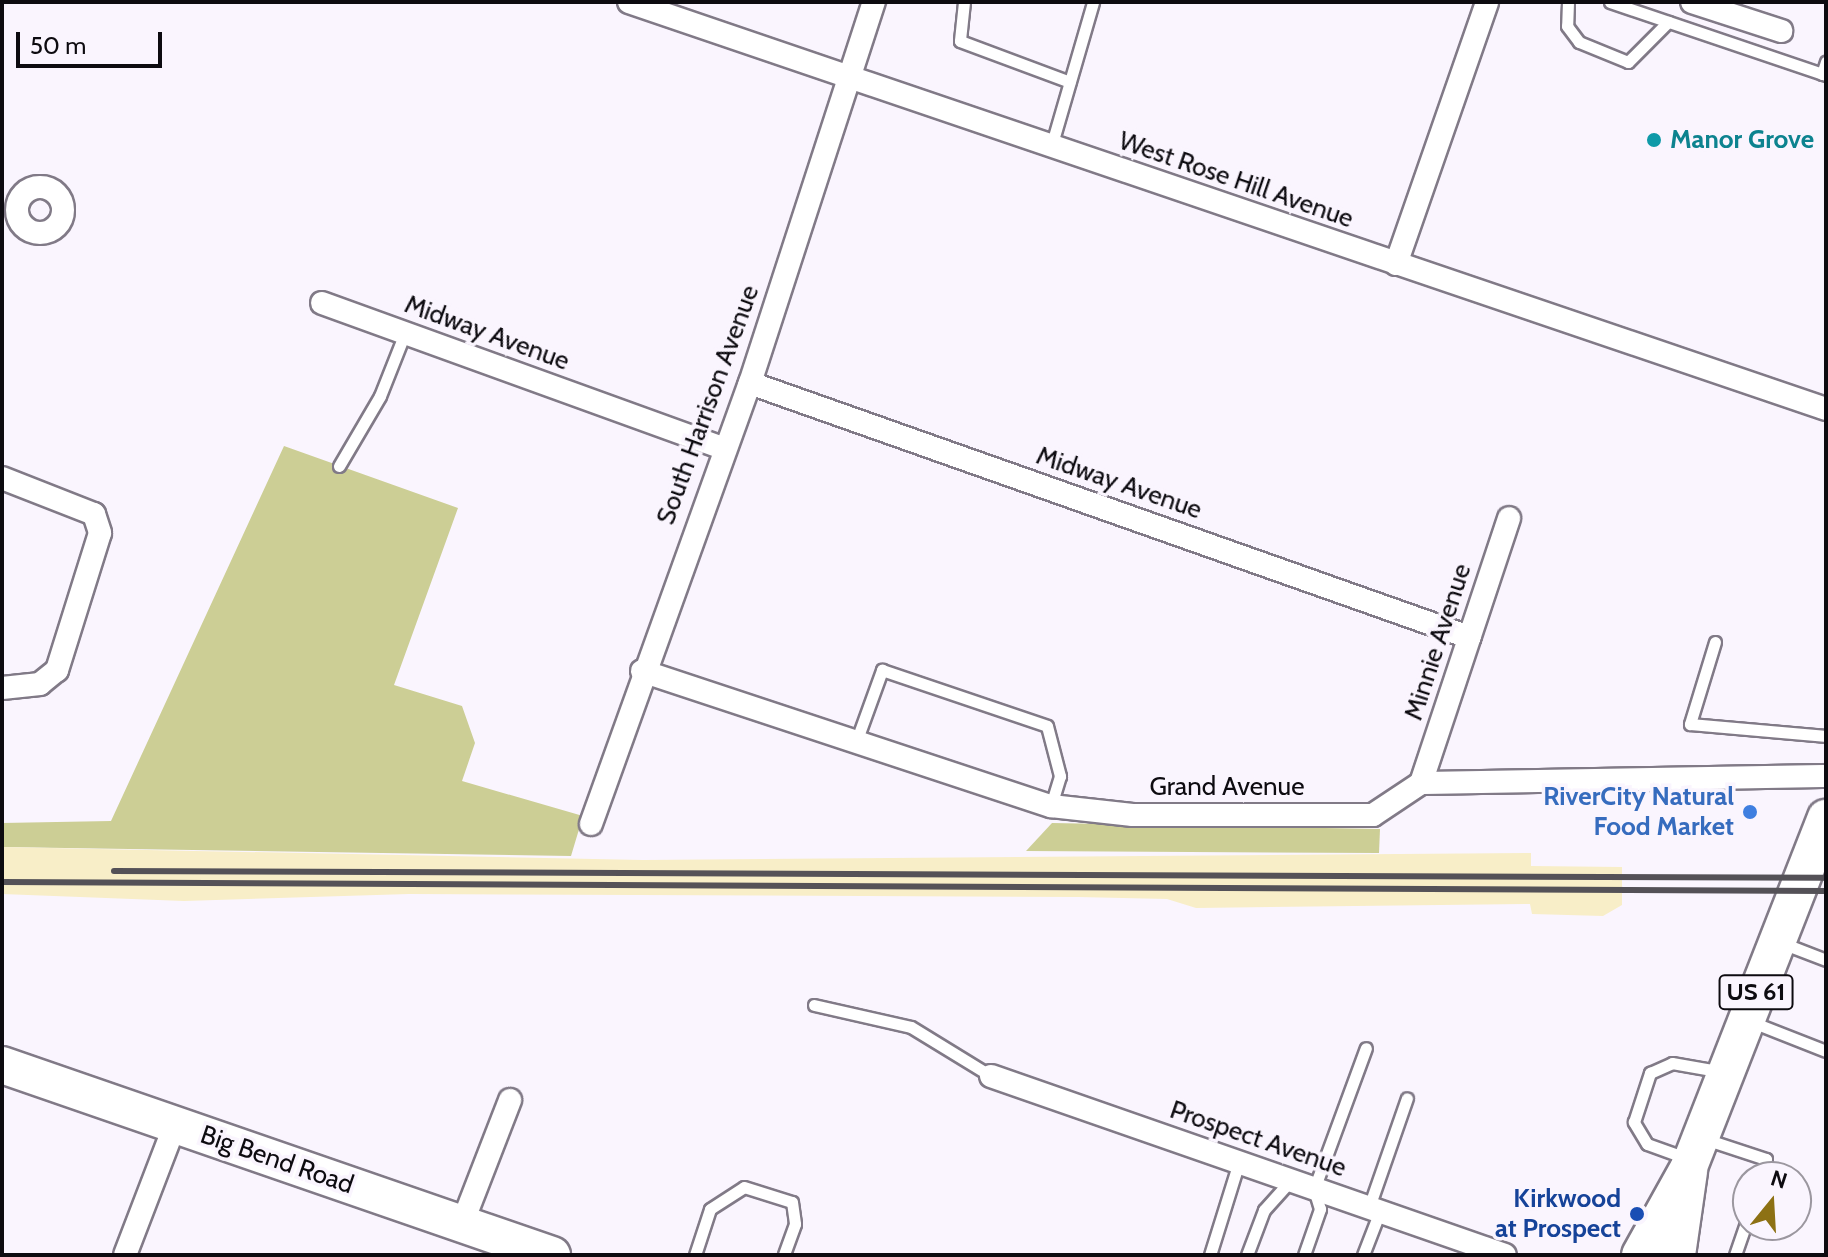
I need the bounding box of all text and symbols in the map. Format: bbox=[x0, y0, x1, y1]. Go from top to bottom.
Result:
scale bar bbox=[20, 16, 166, 66]
text: 50 m bbox=[30, 31, 86, 60]
place label: Manor Grove bbox=[1670, 124, 1814, 156]
street label: West Rose Hill Avenue bbox=[1115, 125, 1357, 235]
marker: Manor Grove bbox=[1645, 131, 1663, 149]
street label: South Harrison Avenue bbox=[650, 281, 766, 529]
street label: Midway Avenue bbox=[400, 289, 574, 377]
street label: Midway Avenue bbox=[1032, 440, 1206, 526]
street label: Minnie Avenue bbox=[1398, 560, 1478, 724]
street label: Grand Avenue bbox=[1149, 771, 1305, 803]
place label: RiverCity Natural Food Market bbox=[1543, 781, 1734, 842]
marker: RiverCity Natural Food Market bbox=[1741, 803, 1759, 821]
road number: US 61 bbox=[1718, 972, 1794, 1012]
street label: Prospect Avenue bbox=[1166, 1094, 1350, 1184]
street label: Big Bend Road bbox=[196, 1119, 358, 1201]
north arrow bbox=[1732, 1161, 1812, 1241]
text: N bbox=[1767, 1164, 1791, 1195]
place label: Kirkwood at Prospect bbox=[1495, 1183, 1621, 1244]
marker: Kirkwood at Prospect bbox=[1628, 1205, 1646, 1223]

